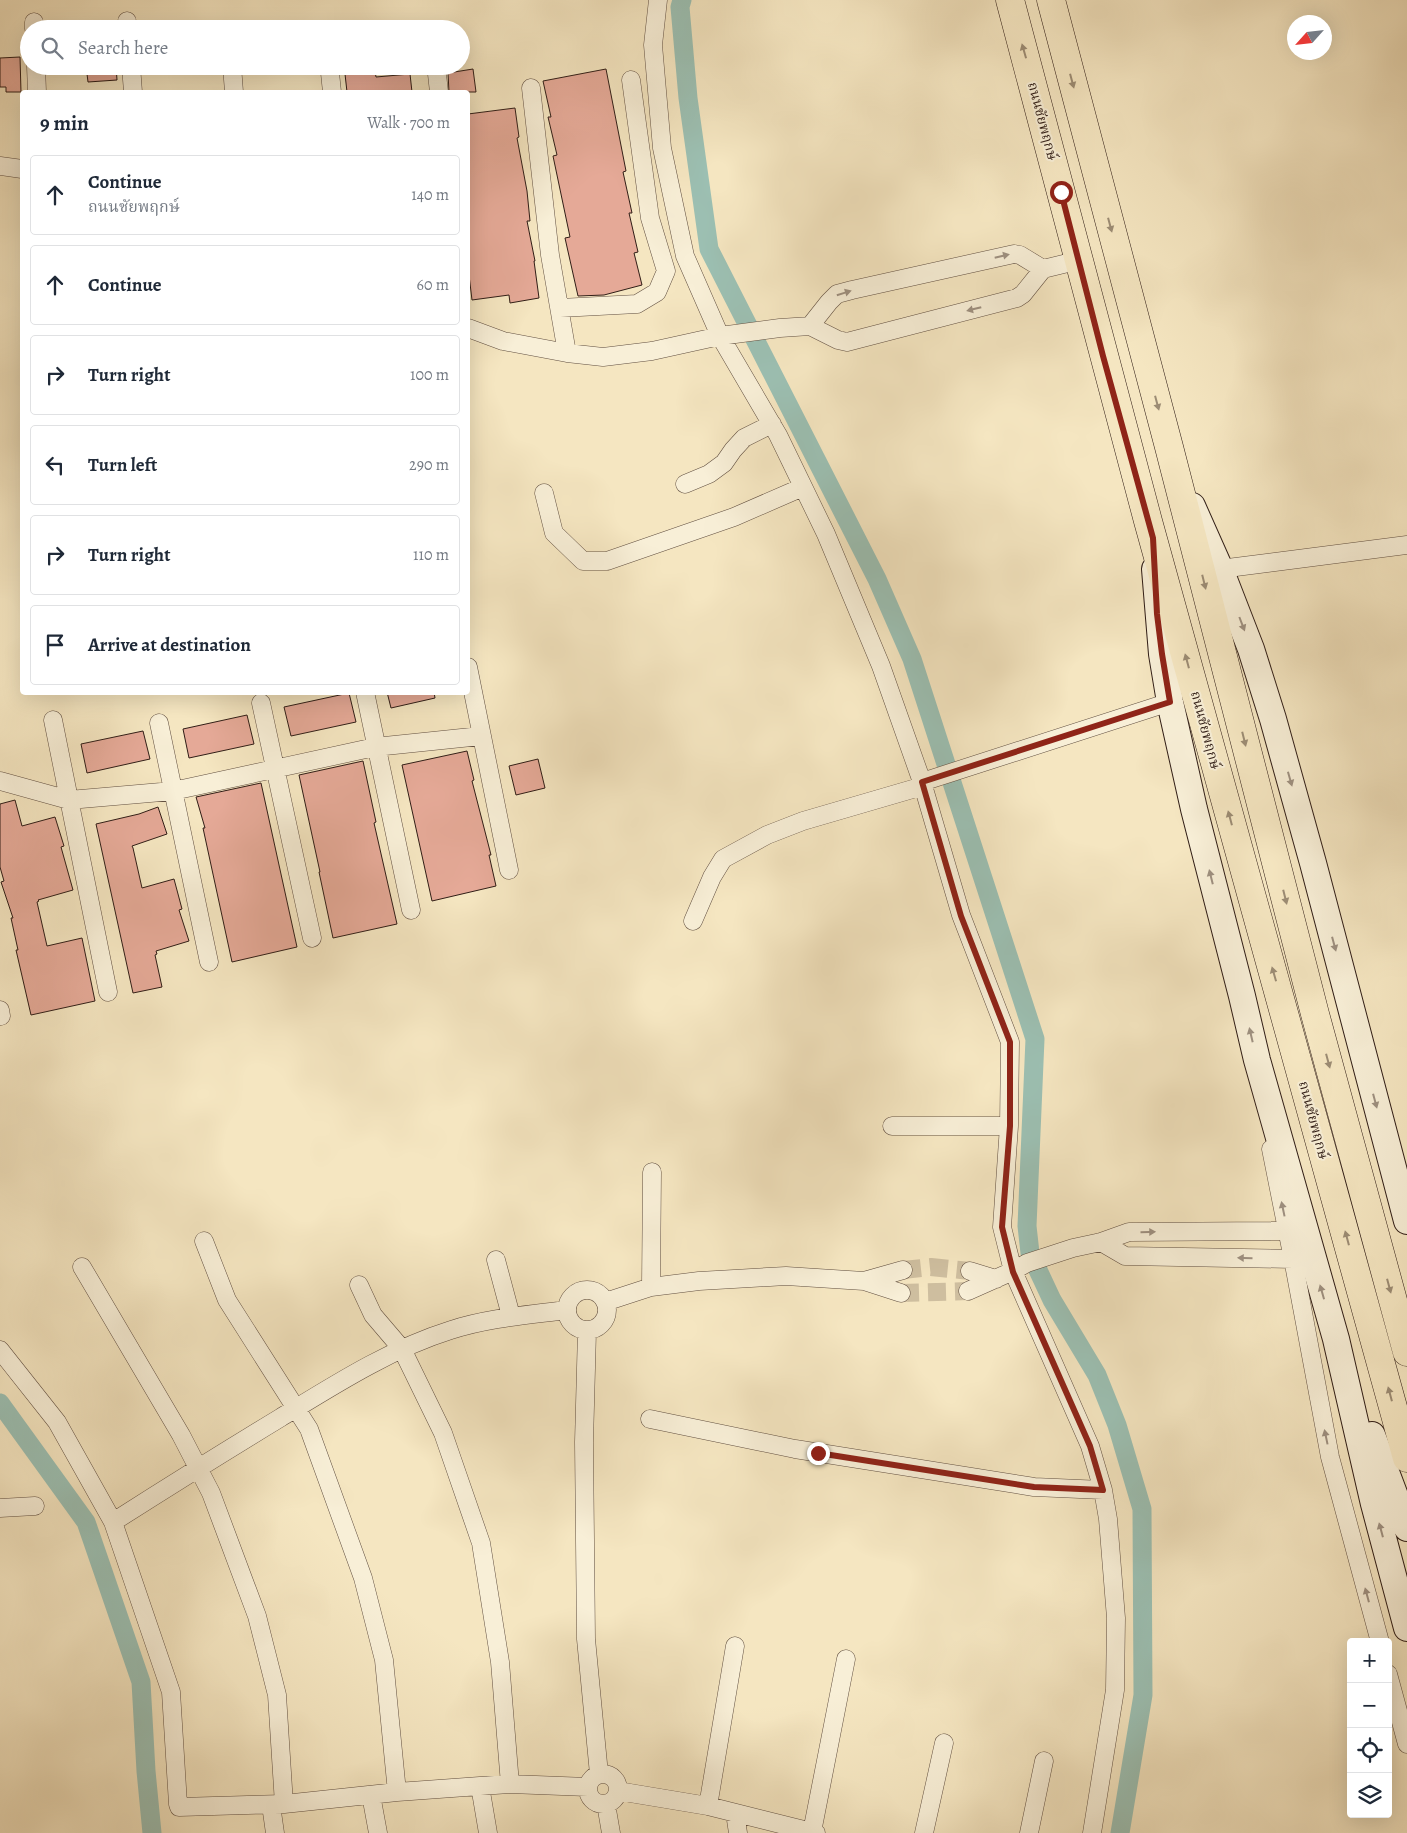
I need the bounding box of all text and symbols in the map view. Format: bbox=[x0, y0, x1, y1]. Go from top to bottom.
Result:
north arrow bbox=[1287, 15, 1332, 60]
search box bbox=[20, 20, 470, 75]
icon: search bbox=[38, 34, 66, 62]
text: Search here bbox=[78, 35, 168, 61]
one-way arrow bbox=[1019, 44, 1027, 59]
one-way arrow bbox=[1068, 74, 1076, 89]
street label: ถนนชัยพฤกษ์ bbox=[1023, 80, 1062, 163]
text: 9 min bbox=[40, 109, 89, 137]
text: Walk · 700 m bbox=[367, 112, 450, 134]
text: Continue bbox=[88, 169, 162, 195]
icon: ahead bbox=[41, 181, 69, 209]
route start bbox=[1050, 181, 1073, 204]
text: 140 m bbox=[411, 184, 449, 206]
text: ถนนชัยพฤกษ์ bbox=[88, 196, 180, 218]
one-way arrow bbox=[1106, 217, 1114, 233]
one-way arrow bbox=[995, 252, 1011, 260]
icon: ahead bbox=[41, 271, 69, 299]
text: Continue bbox=[88, 272, 162, 298]
text: 60 m bbox=[417, 274, 449, 296]
one-way arrow bbox=[837, 288, 852, 296]
one-way arrow bbox=[966, 305, 981, 313]
icon: right bbox=[41, 361, 69, 389]
text: Turn right bbox=[88, 362, 170, 388]
text: 100 m bbox=[410, 364, 449, 386]
one-way arrow bbox=[1154, 396, 1162, 411]
icon: left bbox=[41, 451, 69, 479]
text: Turn left bbox=[88, 452, 157, 478]
text: 290 m bbox=[409, 454, 449, 476]
icon: right bbox=[41, 541, 69, 569]
text: Turn right bbox=[88, 542, 170, 568]
text: 110 m bbox=[413, 544, 449, 566]
one-way arrow bbox=[1200, 574, 1208, 589]
one-way arrow bbox=[1238, 617, 1246, 632]
icon: arrive bbox=[41, 631, 69, 659]
text: Arrive at destination bbox=[88, 632, 251, 658]
one-way arrow bbox=[1182, 654, 1190, 669]
street label: ถนนชัยพฤกษ์ bbox=[1186, 689, 1225, 772]
one-way arrow bbox=[1241, 732, 1249, 747]
one-way arrow bbox=[1286, 772, 1294, 787]
one-way arrow bbox=[1226, 811, 1234, 826]
one-way arrow bbox=[1207, 870, 1215, 885]
one-way arrow bbox=[1281, 889, 1289, 904]
one-way arrow bbox=[1331, 936, 1339, 951]
one-way arrow bbox=[1270, 967, 1278, 982]
one-way arrow bbox=[1247, 1027, 1255, 1042]
one-way arrow bbox=[1324, 1054, 1332, 1069]
street label: ถนนชัยพฤกษ์ bbox=[1294, 1079, 1333, 1162]
one-way arrow bbox=[1372, 1093, 1380, 1108]
one-way arrow bbox=[1279, 1201, 1287, 1217]
one-way arrow bbox=[1140, 1228, 1156, 1236]
one-way arrow bbox=[1342, 1230, 1350, 1245]
one-way arrow bbox=[1236, 1254, 1252, 1262]
one-way arrow bbox=[1385, 1278, 1393, 1293]
one-way arrow bbox=[1318, 1285, 1326, 1300]
one-way arrow bbox=[1385, 1387, 1393, 1402]
one-way arrow bbox=[1322, 1430, 1330, 1445]
route end bbox=[807, 1442, 830, 1465]
one-way arrow bbox=[1377, 1523, 1385, 1538]
one-way arrow bbox=[1363, 1587, 1371, 1602]
map controls bbox=[1347, 1638, 1392, 1818]
button: + bbox=[1347, 1638, 1392, 1683]
button: − bbox=[1347, 1683, 1392, 1728]
button: locate bbox=[1347, 1728, 1392, 1773]
button: layers bbox=[1347, 1773, 1392, 1818]

